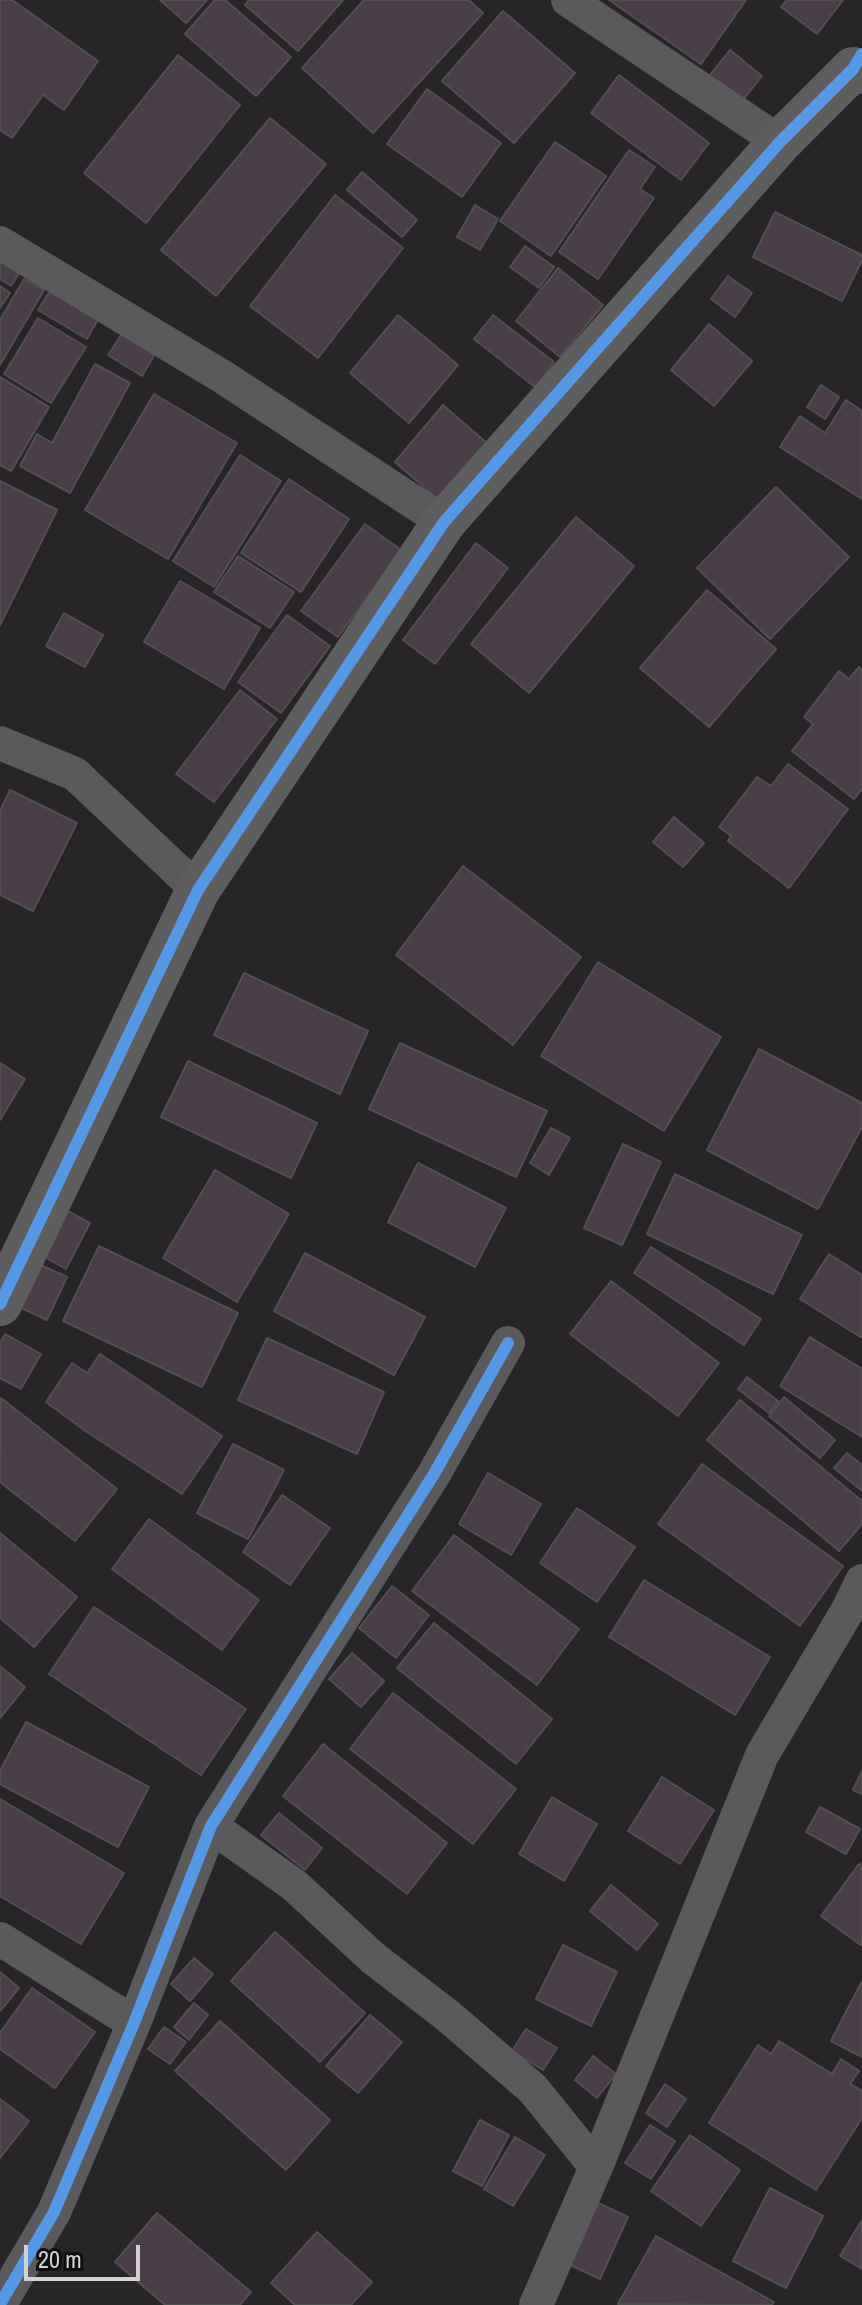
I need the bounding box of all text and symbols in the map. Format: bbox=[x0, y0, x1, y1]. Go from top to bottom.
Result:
scale bar bbox=[28, 2229, 144, 2279]
text: 20 m bbox=[38, 2243, 82, 2275]

